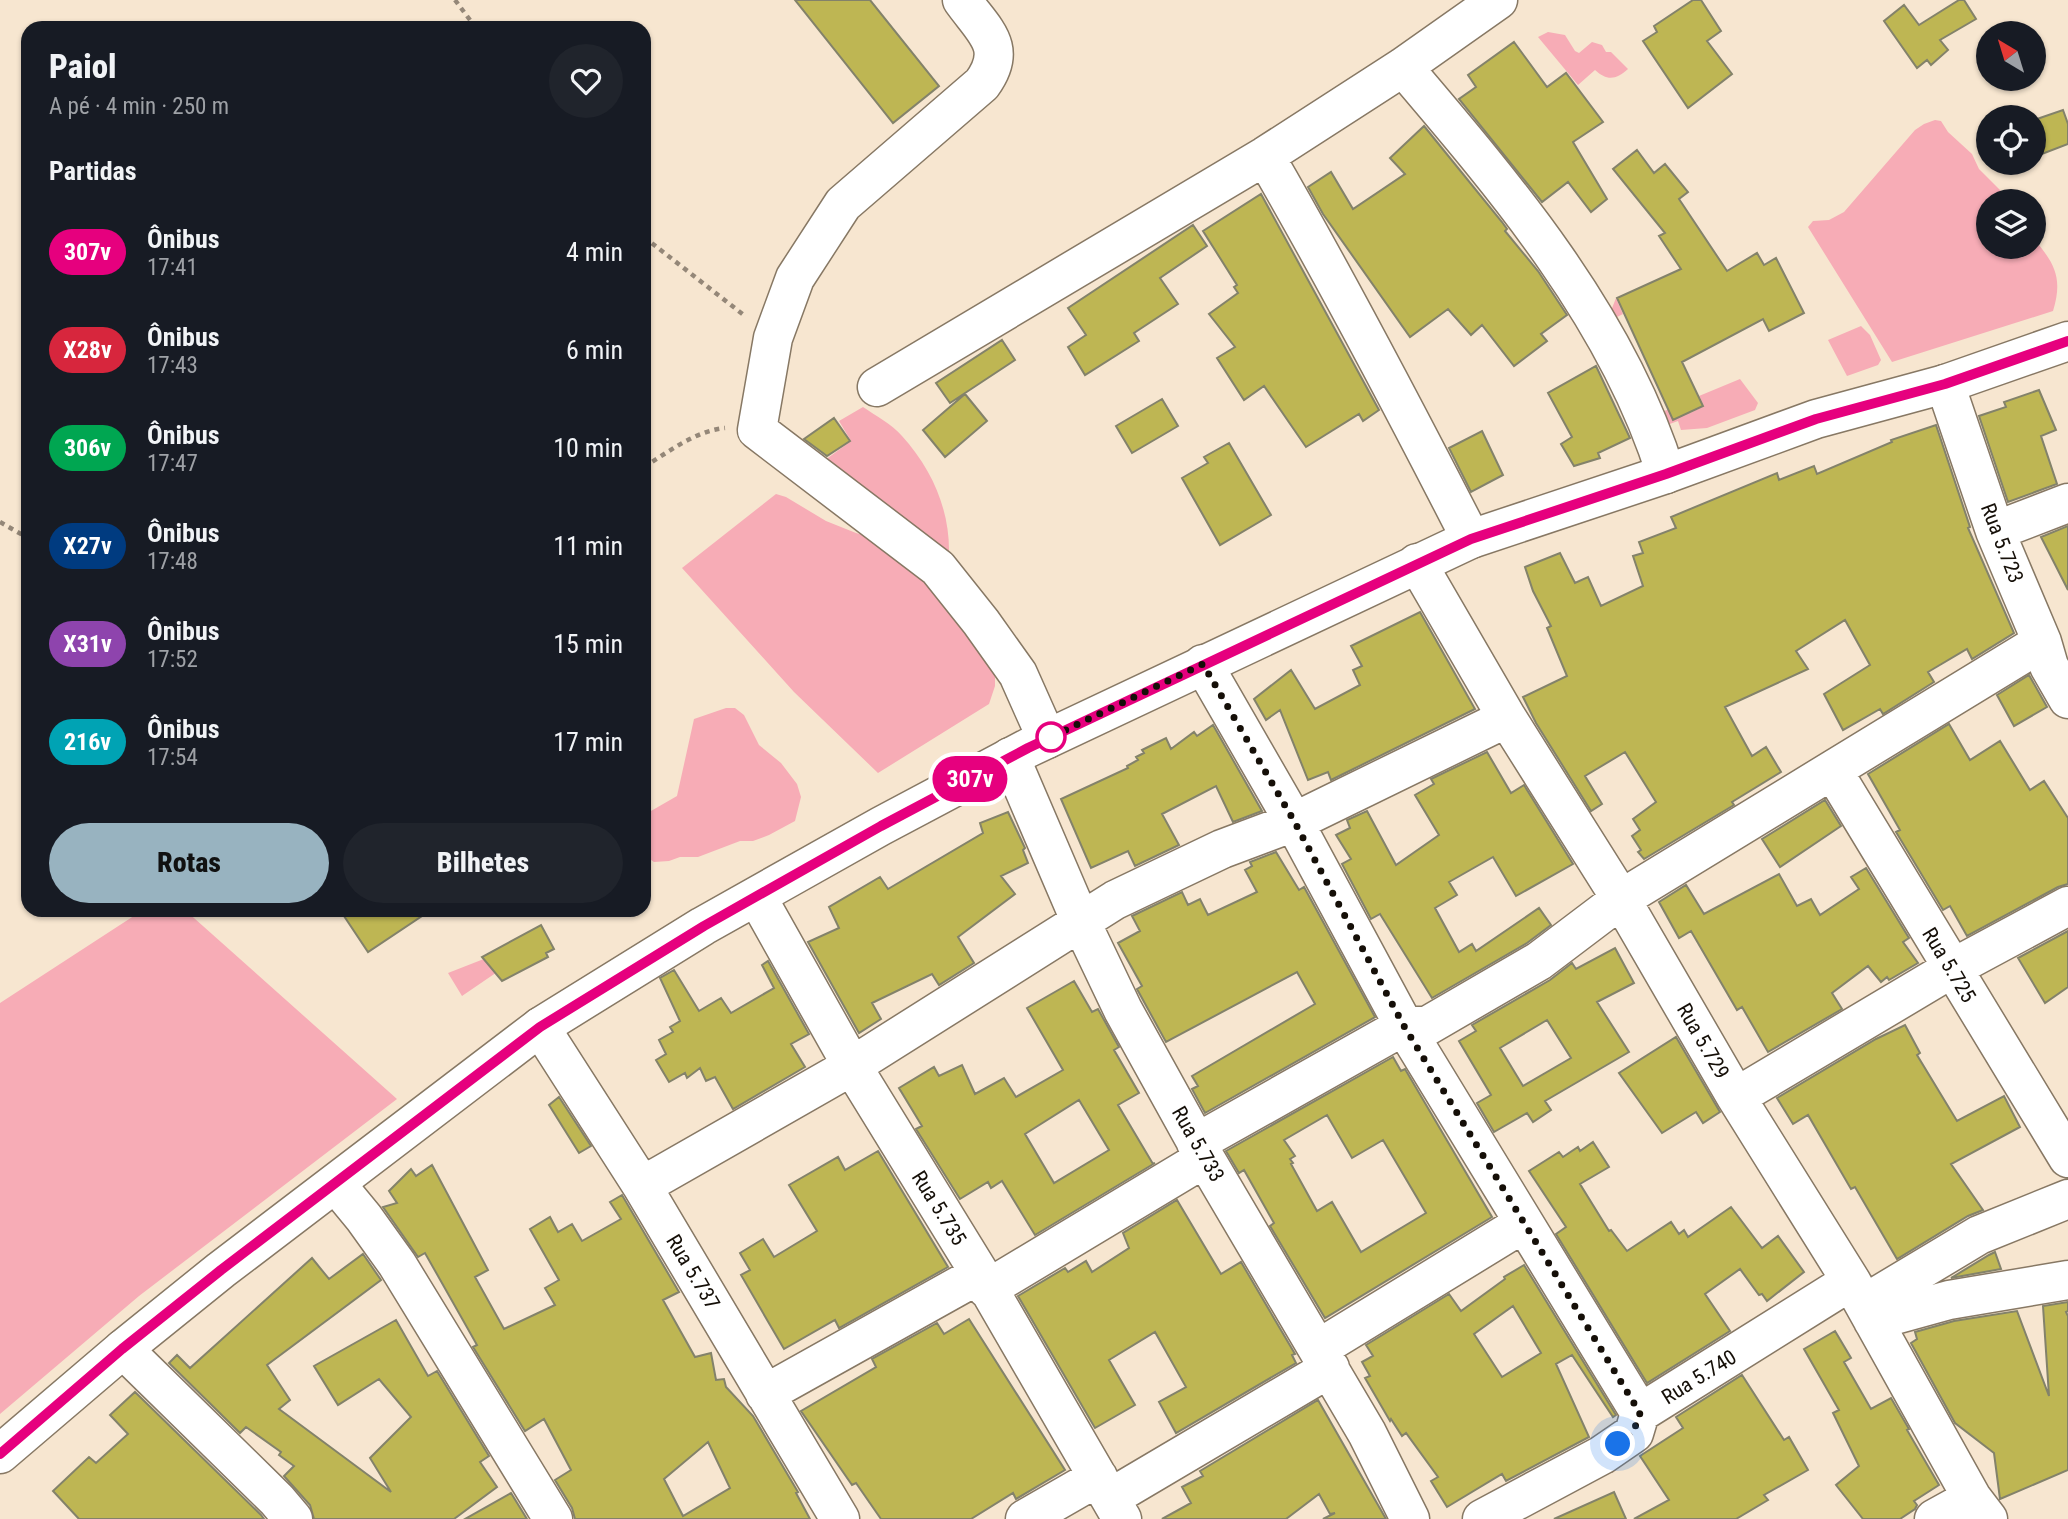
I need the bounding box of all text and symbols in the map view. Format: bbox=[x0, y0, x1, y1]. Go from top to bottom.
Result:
north arrow bbox=[1976, 21, 2046, 91]
map controls bbox=[1976, 21, 2046, 259]
button: heart bbox=[549, 44, 623, 118]
text: Paiol bbox=[49, 47, 116, 86]
text: A pé · 4 min · 250 m bbox=[49, 93, 229, 120]
button: locate bbox=[1976, 105, 2046, 175]
text: Partidas bbox=[49, 156, 137, 186]
button: layers bbox=[1976, 189, 2046, 259]
text: Ônibus bbox=[147, 224, 220, 254]
text: 4 min bbox=[566, 237, 623, 267]
text: 307v bbox=[64, 238, 111, 266]
text: 17:41 bbox=[147, 254, 198, 281]
text: Ônibus bbox=[147, 322, 220, 352]
text: 6 min bbox=[566, 335, 623, 365]
text: X28v bbox=[63, 336, 112, 364]
text: 17:43 bbox=[147, 352, 198, 379]
text: Ônibus bbox=[147, 420, 220, 450]
text: 10 min bbox=[553, 433, 623, 463]
text: 306v bbox=[64, 434, 111, 462]
text: 17:47 bbox=[147, 450, 198, 477]
street label: Rua 5.723 bbox=[1976, 500, 2028, 586]
text: Ônibus bbox=[147, 518, 220, 548]
text: 11 min bbox=[553, 531, 623, 561]
text: X27v bbox=[63, 532, 112, 560]
text: 17:48 bbox=[147, 548, 198, 575]
text: Ônibus bbox=[147, 616, 220, 646]
text: 15 min bbox=[553, 629, 623, 659]
text: X31v bbox=[63, 630, 112, 658]
text: 17:52 bbox=[147, 646, 198, 673]
text: Ônibus bbox=[147, 714, 220, 744]
unlabelled marker bbox=[1036, 722, 1066, 752]
text: 17 min bbox=[553, 727, 623, 757]
text: 216v bbox=[64, 728, 111, 756]
text: 17:54 bbox=[147, 744, 198, 771]
line badge: 307v bbox=[921, 756, 1019, 802]
text: 307v bbox=[946, 765, 994, 793]
button: Rotas bbox=[49, 823, 329, 903]
button: Bilhetes bbox=[343, 823, 623, 903]
street label: Rua 5.725 bbox=[1917, 923, 1981, 1007]
street label: Rua 5.729 bbox=[1672, 999, 1734, 1083]
street label: Rua 5.733 bbox=[1167, 1102, 1229, 1186]
street label: Rua 5.735 bbox=[907, 1166, 971, 1250]
street label: Rua 5.737 bbox=[661, 1230, 725, 1314]
street label: Rua 5.740 bbox=[1657, 1345, 1741, 1409]
your location bbox=[1600, 1426, 1635, 1461]

